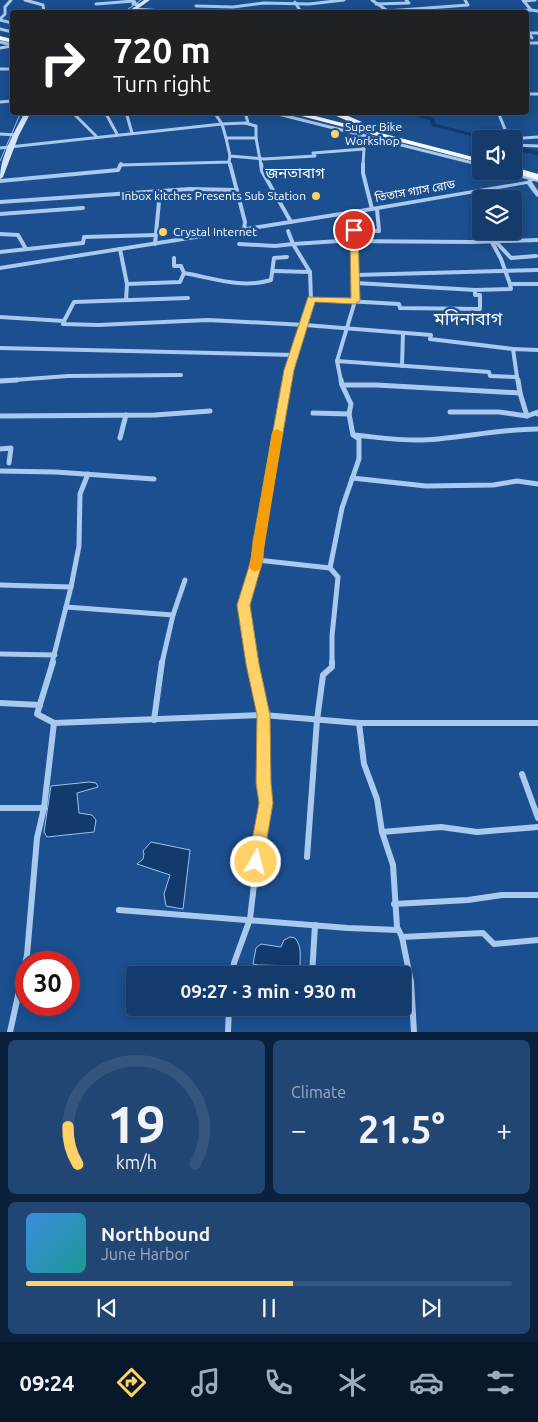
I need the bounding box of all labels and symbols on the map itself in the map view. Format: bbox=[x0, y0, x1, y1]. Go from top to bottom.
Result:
place label: Super Bike Workshop bbox=[345, 120, 402, 147]
marker: Super Bike Workshop bbox=[329, 128, 341, 140]
district label: জনতাবাগ bbox=[264, 164, 325, 181]
street label: তিতাস গ্যাস রোড bbox=[373, 176, 456, 204]
place label: Inbox kitches Presents Sub Station bbox=[121, 189, 306, 202]
marker: Inbox kitches Presents Sub Station bbox=[310, 190, 322, 202]
pin bbox=[333, 209, 375, 251]
place label: Crystal Internet bbox=[173, 225, 257, 238]
marker: Crystal Internet bbox=[157, 226, 169, 238]
district label: মদিনাবাগ bbox=[433, 308, 503, 328]
position arrow bbox=[229, 835, 281, 887]
speed limit sign: 30 bbox=[15, 951, 80, 1016]

